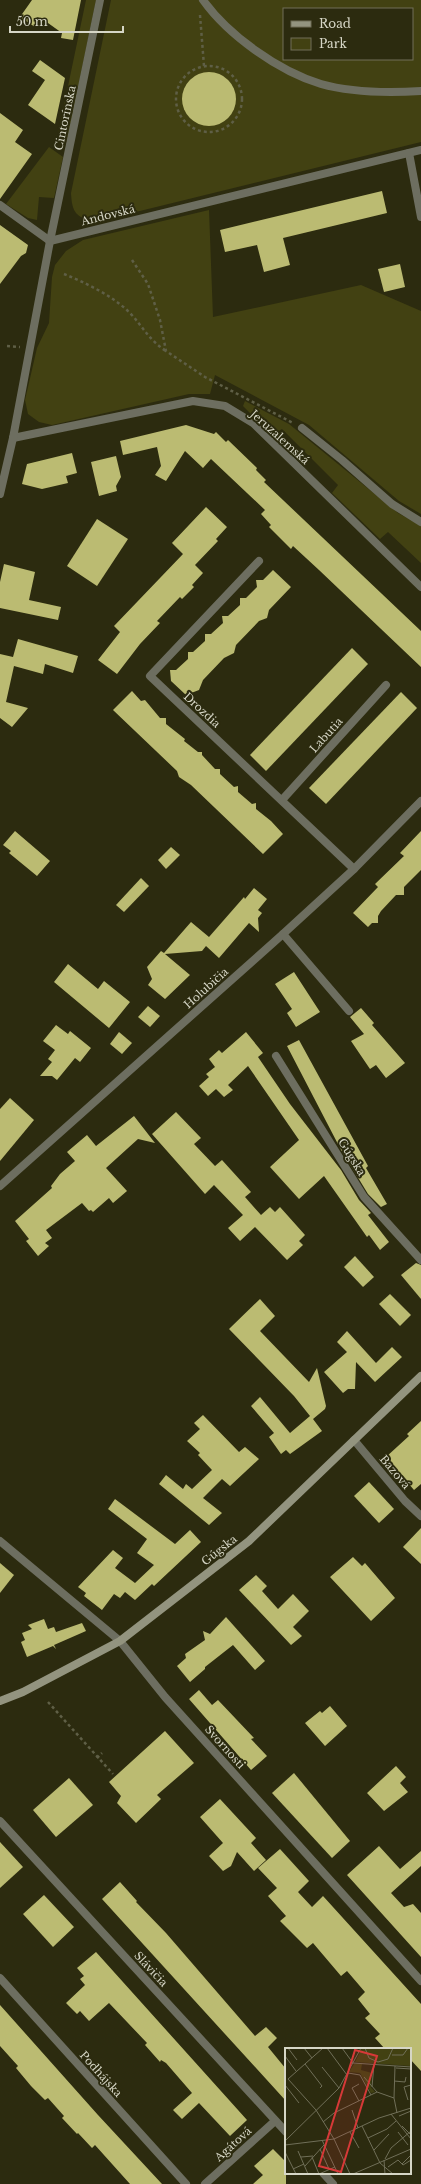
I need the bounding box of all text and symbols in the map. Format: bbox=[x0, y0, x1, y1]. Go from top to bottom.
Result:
scale bar bbox=[10, 8, 123, 34]
legend bbox=[283, 8, 413, 60]
text: 50 m bbox=[16, 14, 48, 29]
text: Road bbox=[319, 16, 351, 31]
text: Park bbox=[319, 36, 347, 51]
street label: Cintorínska bbox=[51, 83, 79, 152]
street label: Andovská bbox=[79, 201, 137, 229]
street label: Jeruzalemská bbox=[246, 405, 313, 468]
street label: Drozdia bbox=[181, 689, 224, 731]
street label: Labutia bbox=[307, 714, 346, 756]
street label: Holubičia bbox=[181, 964, 232, 1012]
street label: Gúgska bbox=[335, 1136, 369, 1179]
street label: Bazová bbox=[377, 1452, 414, 1493]
street label: Gúgska bbox=[198, 1531, 240, 1568]
street label: Svornosti bbox=[202, 1722, 248, 1772]
street label: Slávičia bbox=[131, 1949, 171, 1990]
street label: Podhájska bbox=[77, 2048, 126, 2100]
inset map bbox=[285, 2048, 411, 2174]
street label: Agátová bbox=[211, 2123, 255, 2165]

